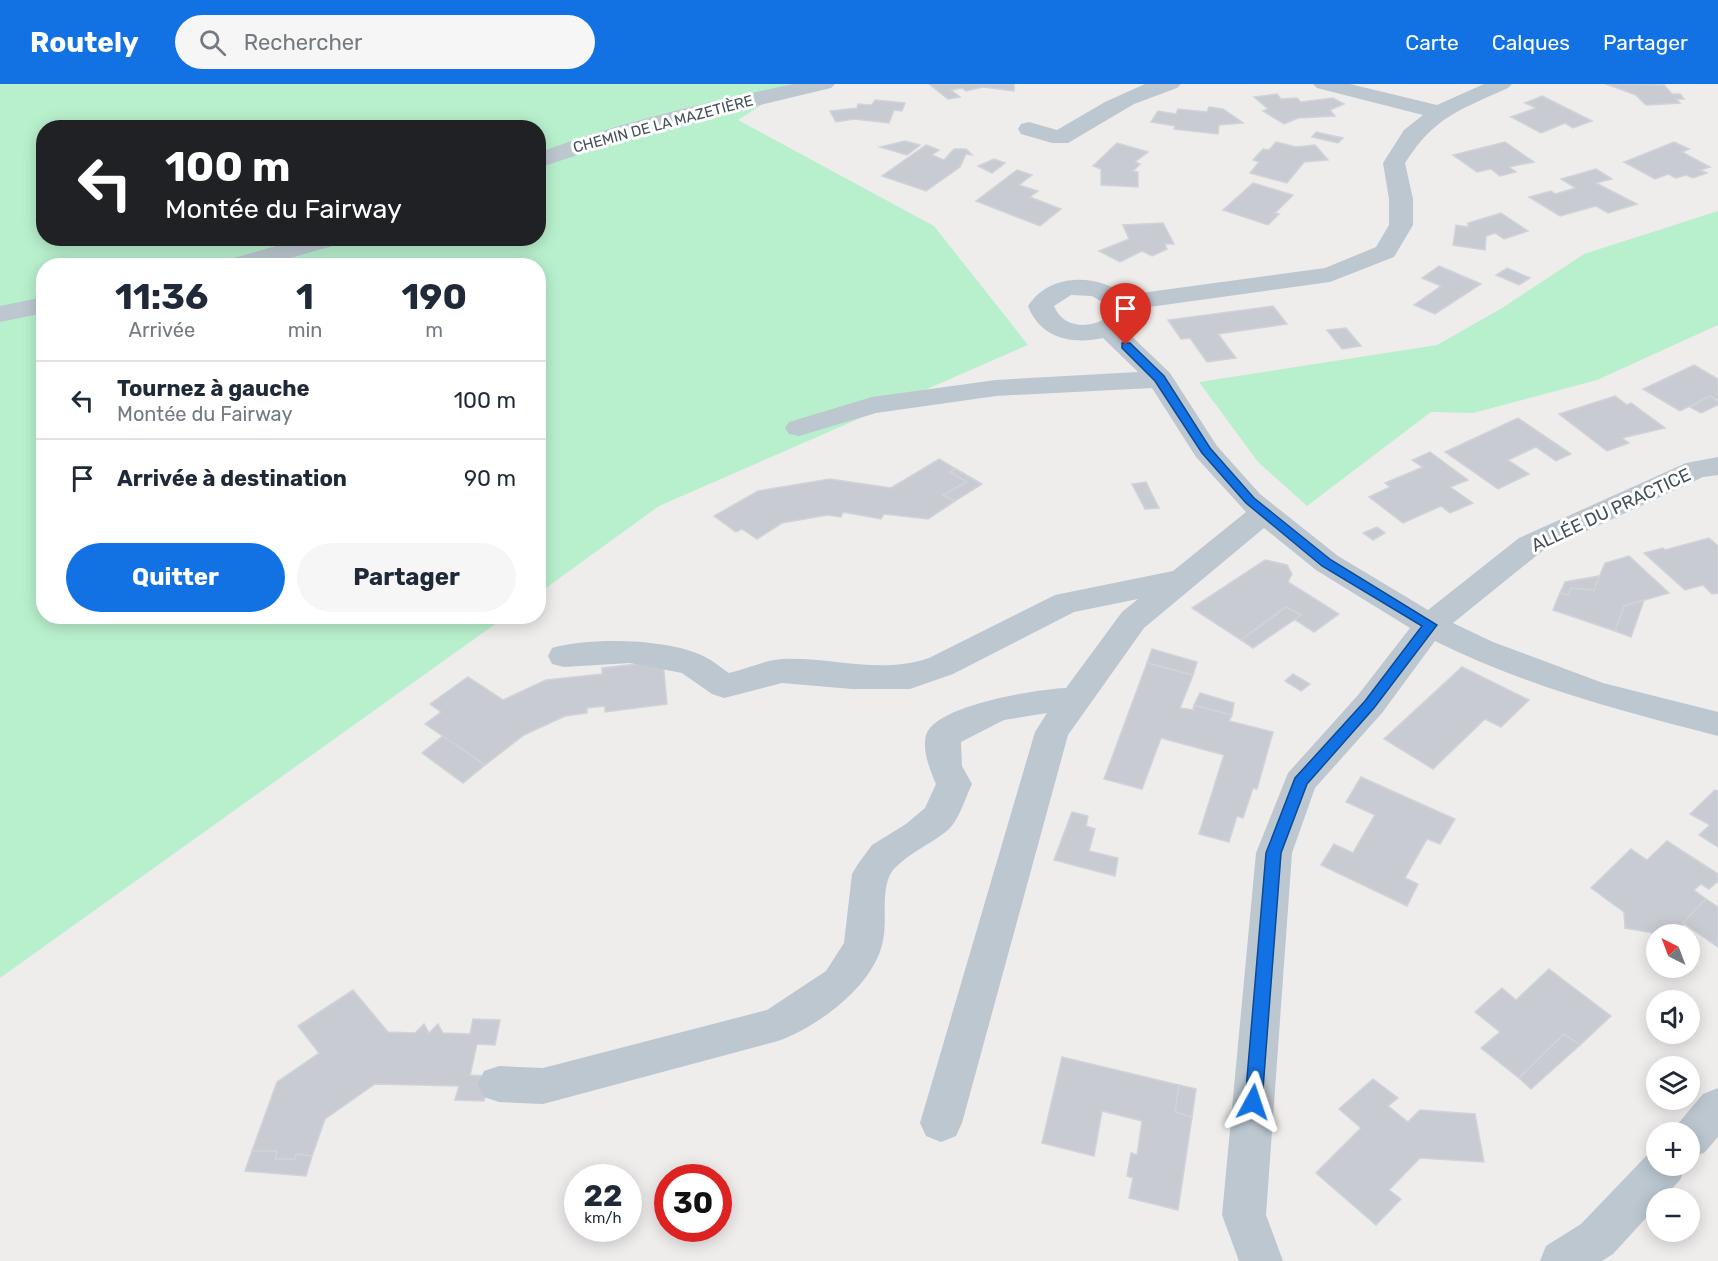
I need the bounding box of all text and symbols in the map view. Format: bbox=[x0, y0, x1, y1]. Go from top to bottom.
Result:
search box bbox=[175, 15, 595, 69]
text: Routely bbox=[30, 26, 139, 59]
icon: search bbox=[196, 26, 229, 59]
text: Rechercher bbox=[244, 29, 362, 56]
text: Carte bbox=[1405, 30, 1459, 55]
text: Calques bbox=[1492, 30, 1570, 55]
text: Partager bbox=[1603, 30, 1688, 55]
street label: CHEMIN DE LA MAZETIÈRE bbox=[571, 91, 755, 157]
text: 100 m bbox=[165, 142, 290, 192]
icon: left bbox=[66, 144, 144, 222]
text: Montée du Fairway bbox=[165, 193, 402, 225]
text: 11:36 bbox=[115, 275, 209, 318]
text: 1 bbox=[296, 275, 314, 318]
text: 190 bbox=[401, 275, 467, 318]
pin bbox=[1100, 283, 1151, 345]
icon: arrive bbox=[1109, 292, 1142, 325]
text: Arrivée bbox=[129, 318, 195, 342]
text: min bbox=[288, 318, 322, 342]
text: m bbox=[425, 318, 443, 342]
text: Tournez à gauche bbox=[117, 375, 310, 402]
icon: left bbox=[66, 384, 99, 417]
text: 100 m bbox=[454, 387, 516, 414]
text: Montée du Fairway bbox=[117, 402, 292, 426]
icon: arrive bbox=[66, 462, 99, 495]
street label: ALLÉE DU PRACTICE bbox=[1528, 463, 1694, 557]
text: Arrivée à destination bbox=[117, 465, 347, 492]
text: 90 m bbox=[464, 465, 516, 492]
button: Quitter bbox=[66, 543, 285, 612]
button: Partager bbox=[297, 543, 516, 612]
north arrow bbox=[1646, 924, 1700, 978]
map controls bbox=[1646, 924, 1700, 1242]
button: sound bbox=[1646, 990, 1700, 1044]
button: layers bbox=[1646, 1056, 1700, 1110]
position arrow bbox=[1221, 1070, 1285, 1134]
button: + bbox=[1646, 1122, 1700, 1176]
speed limit sign: 30 bbox=[654, 1164, 732, 1242]
text: 22 bbox=[584, 1178, 623, 1214]
button: − bbox=[1646, 1188, 1700, 1242]
text: km/h bbox=[584, 1209, 622, 1227]

